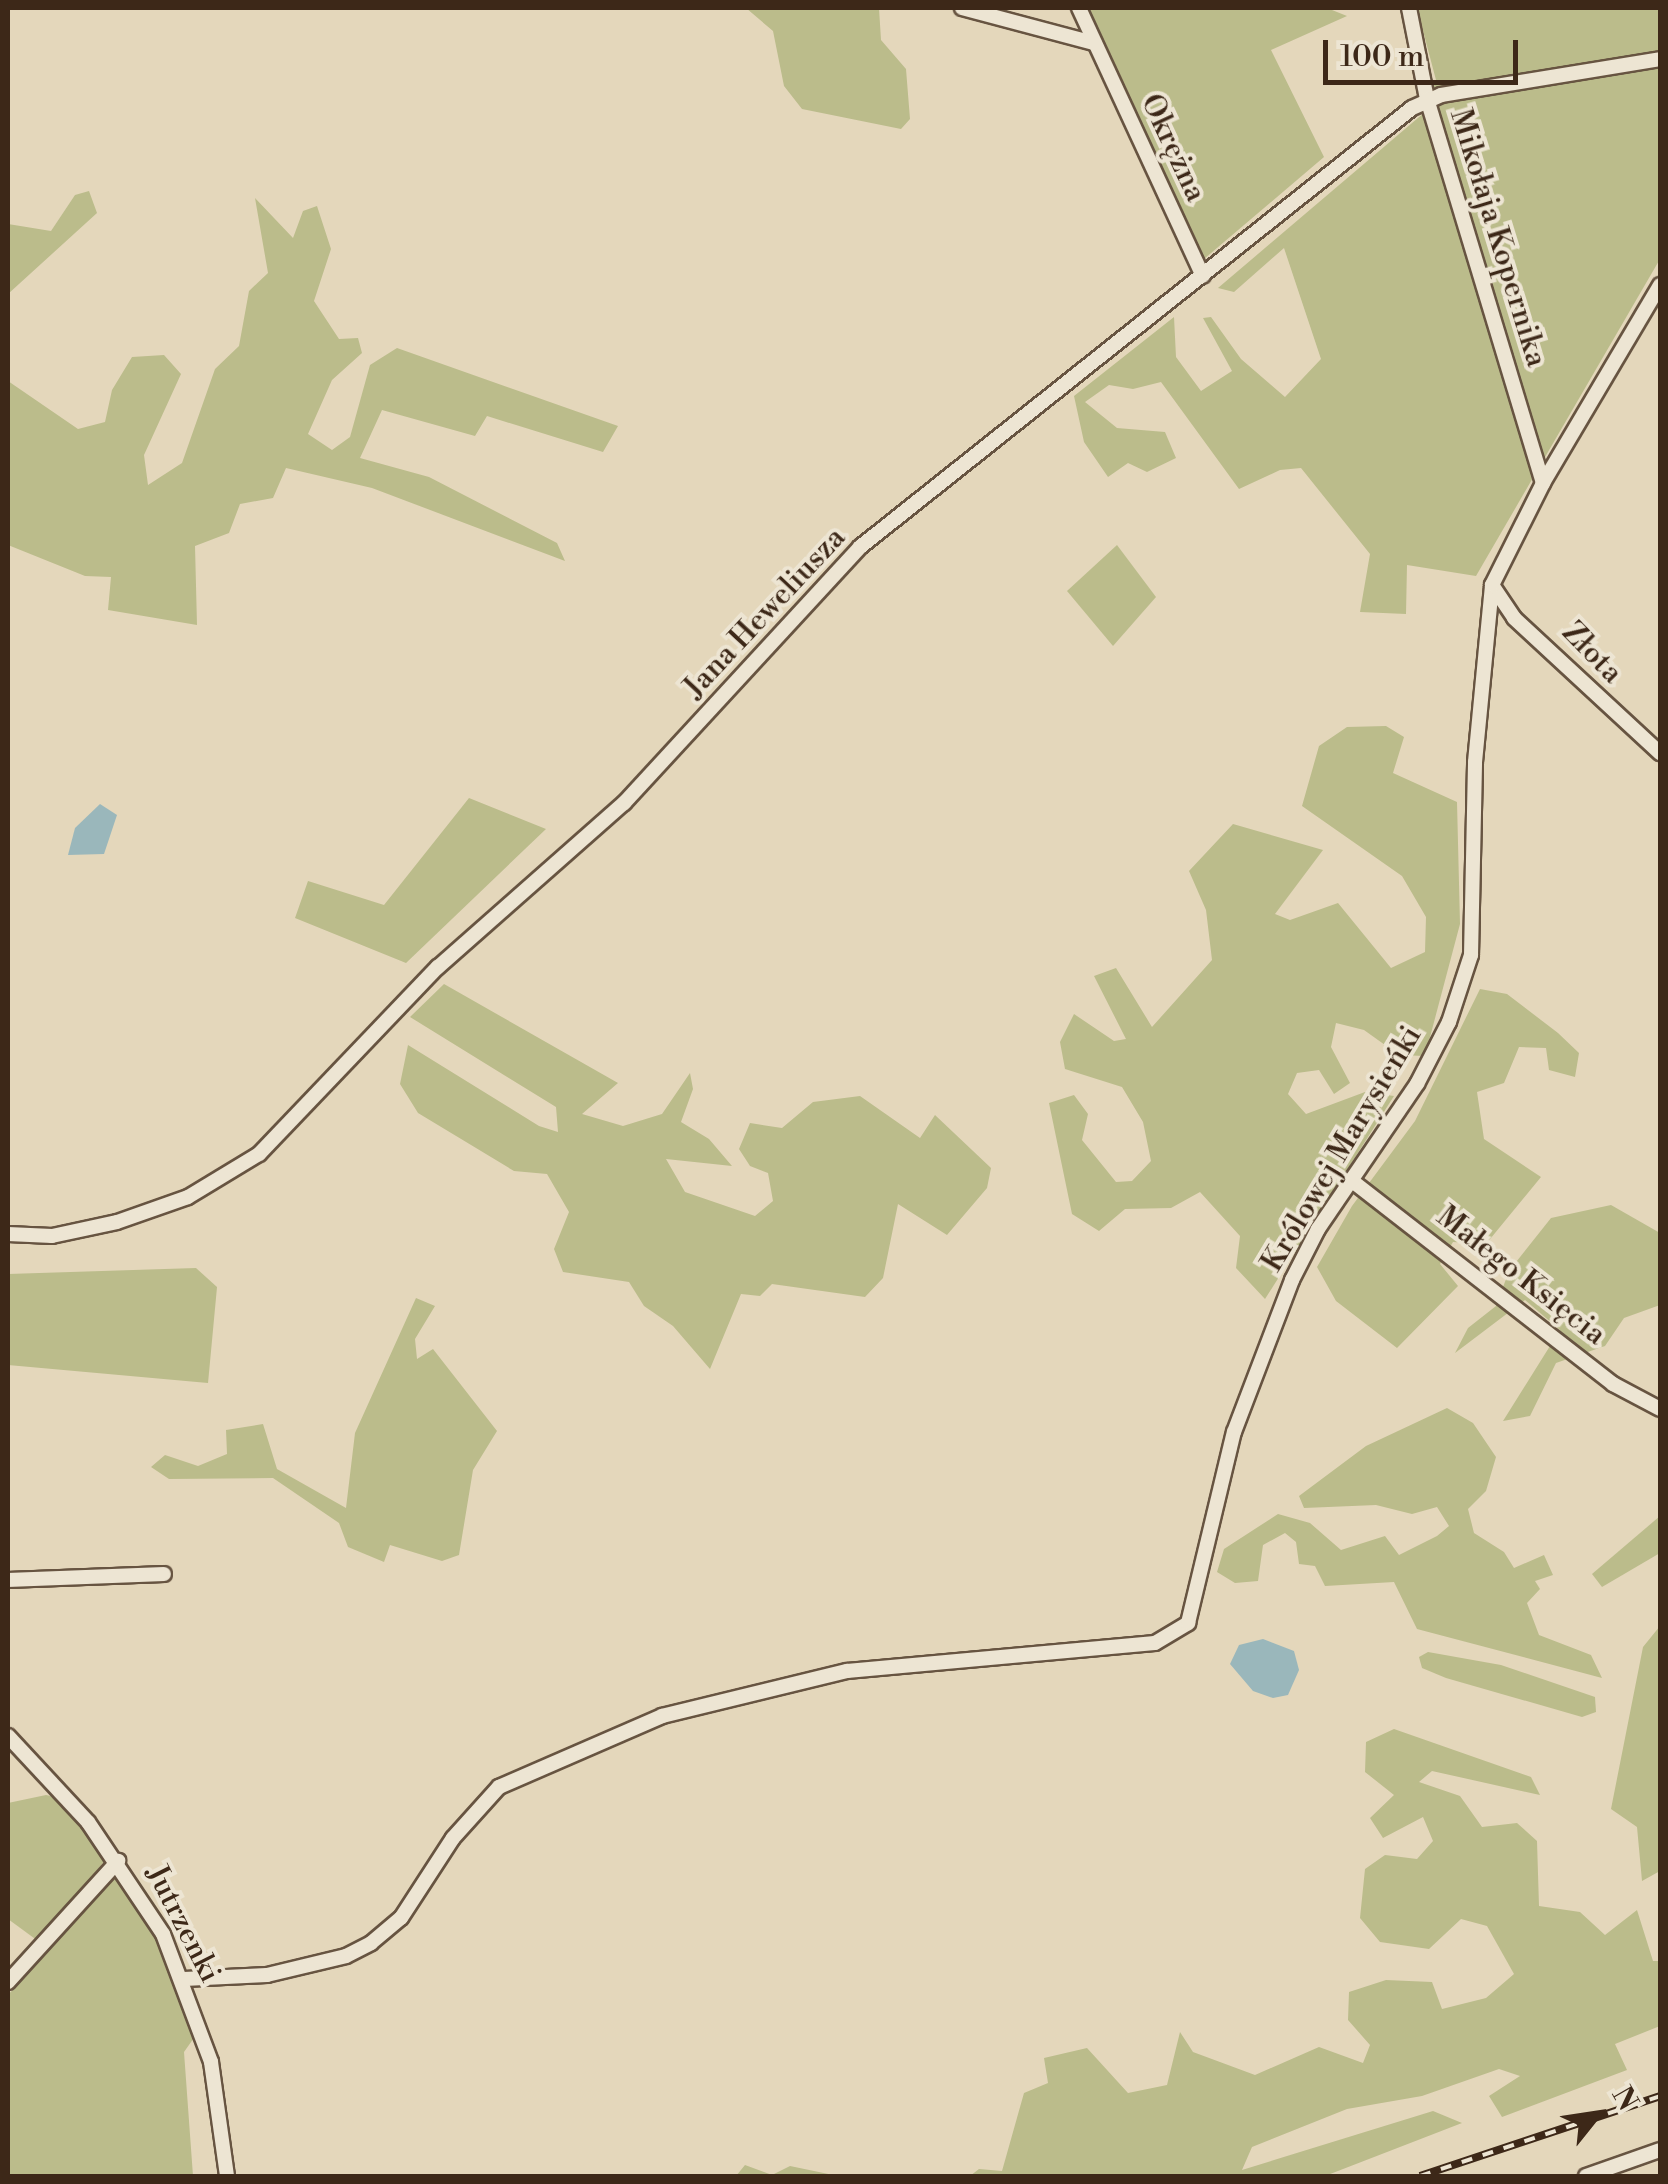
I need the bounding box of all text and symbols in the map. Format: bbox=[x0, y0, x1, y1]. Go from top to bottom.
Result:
scale bar bbox=[1328, 20, 1523, 82]
text: 100 m bbox=[1340, 38, 1424, 76]
street label: Okrężna bbox=[1133, 89, 1213, 207]
street label: Mikołaja Kopernika bbox=[1442, 105, 1554, 371]
street label: Jana Heweliusza bbox=[677, 520, 853, 706]
street label: Złota bbox=[1554, 615, 1630, 691]
street label: Królowej Marysieńki bbox=[1254, 1020, 1430, 1278]
street label: Małego Księcia bbox=[1429, 1199, 1613, 1353]
street label: Jutrzenki bbox=[138, 1859, 228, 1989]
north arrow bbox=[1548, 2064, 1648, 2164]
text: N bbox=[1604, 2080, 1645, 2117]

